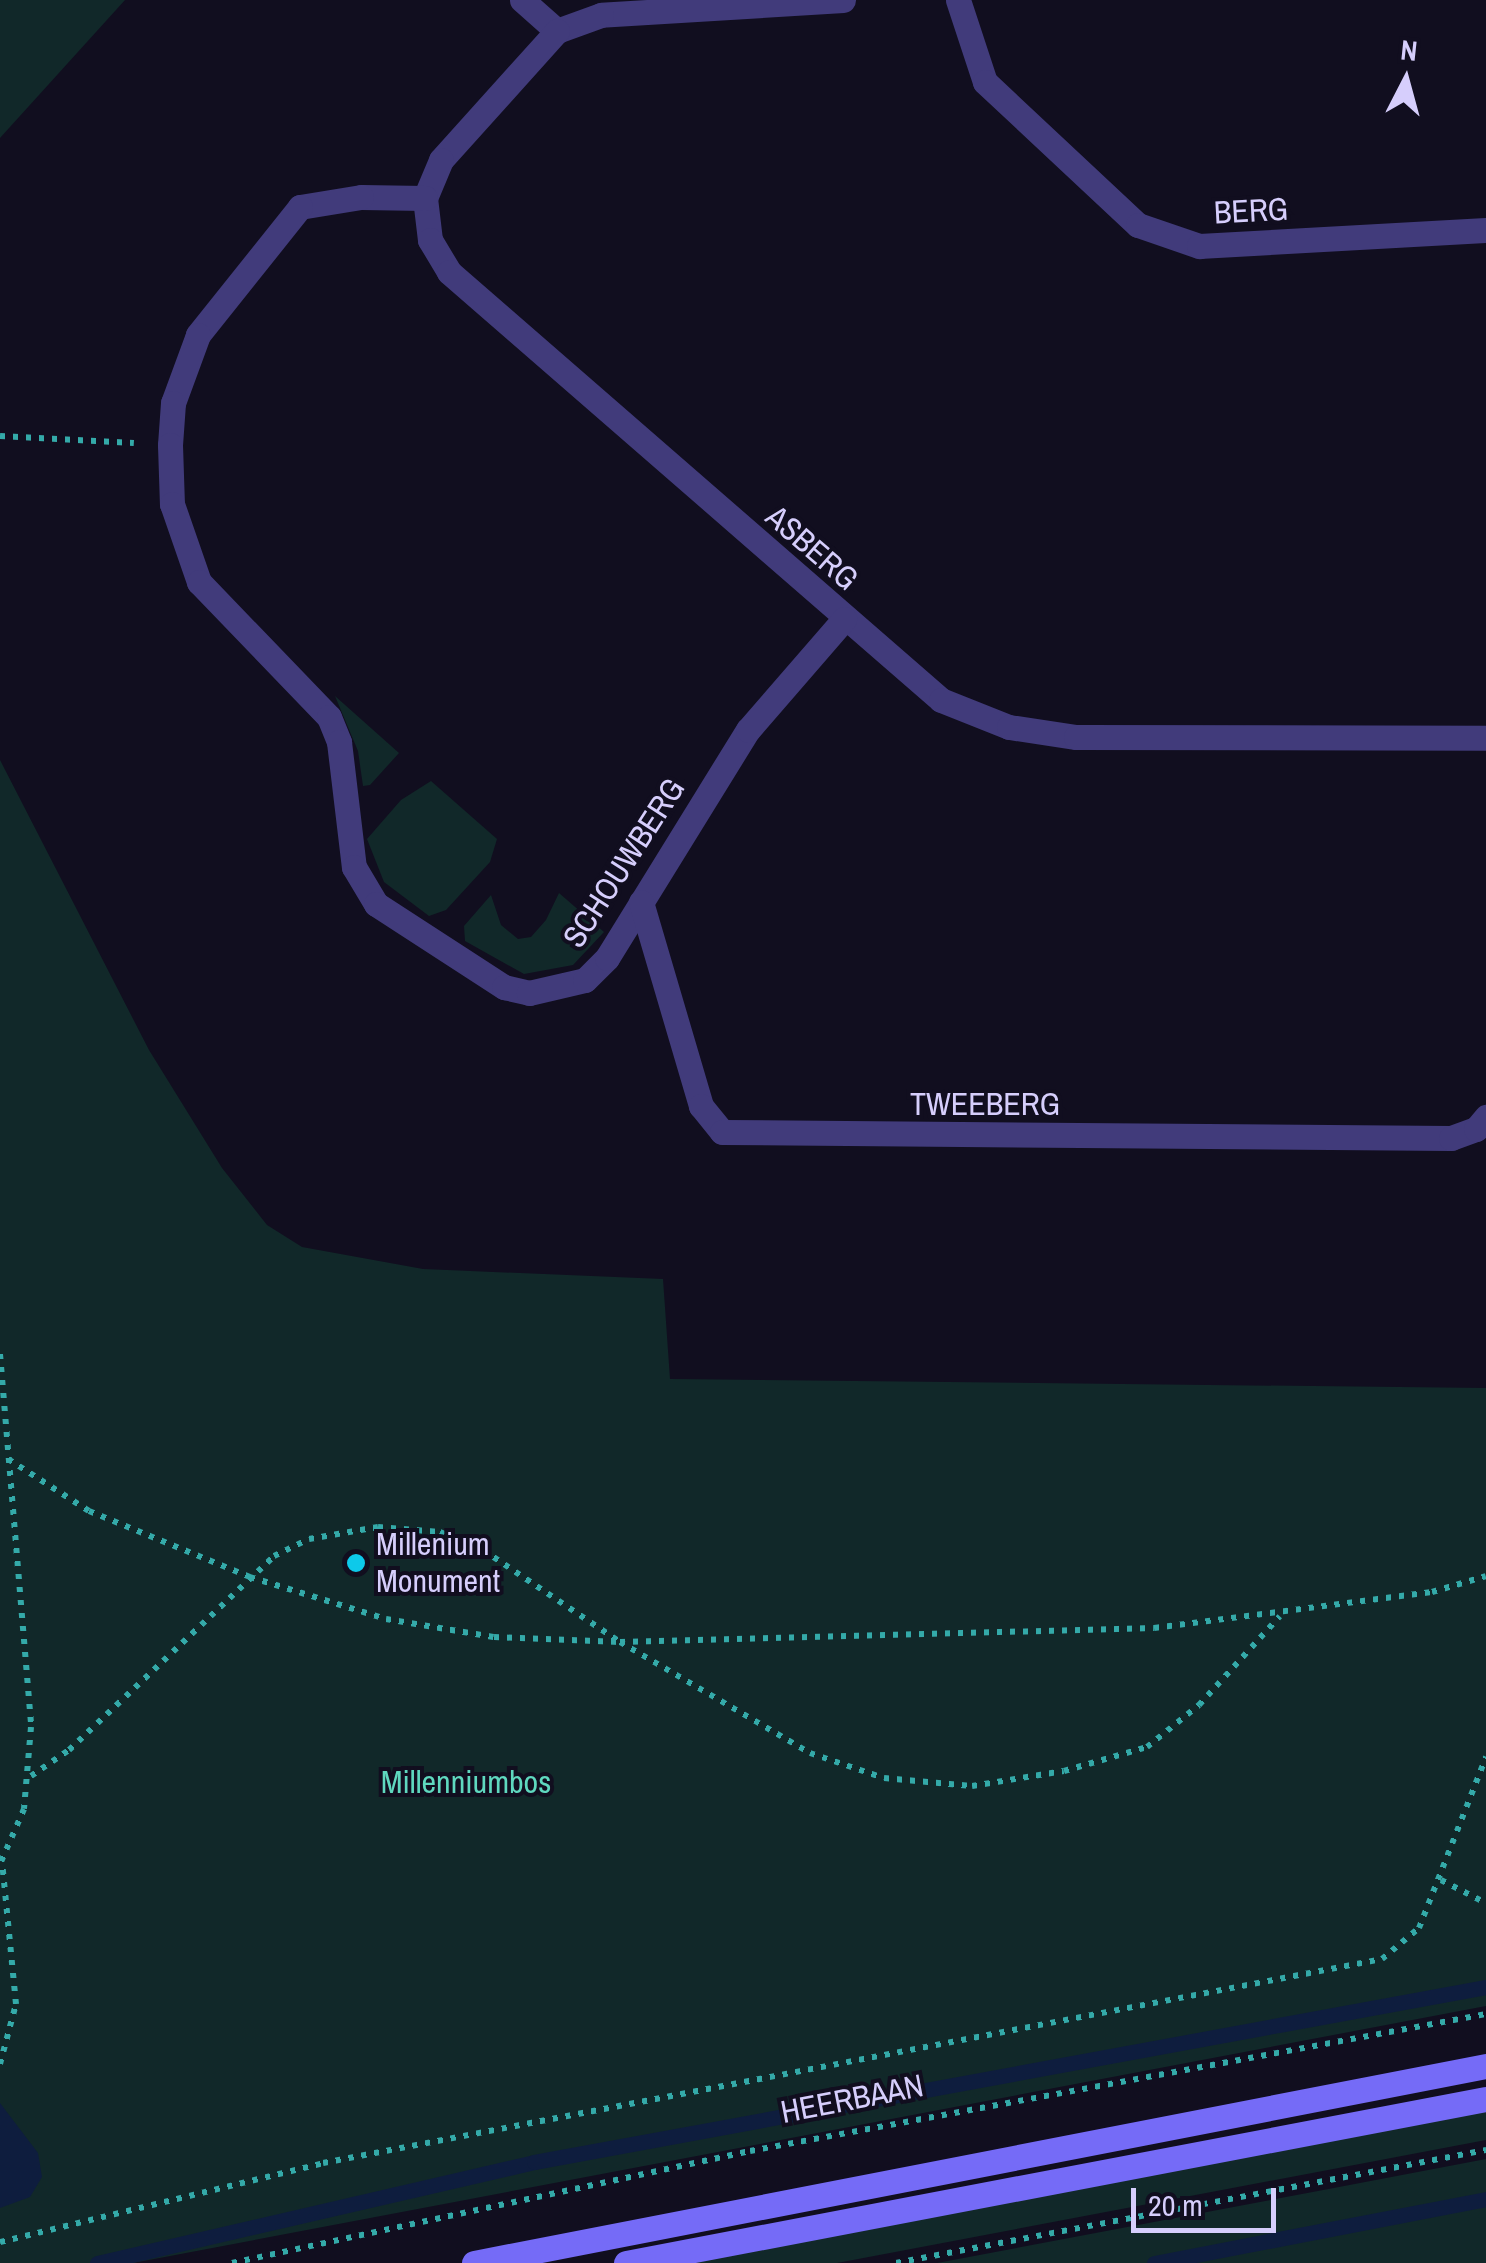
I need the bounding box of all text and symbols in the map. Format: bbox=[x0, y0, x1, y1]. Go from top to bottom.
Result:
north arrow bbox=[1356, 30, 1456, 130]
text: N bbox=[1399, 30, 1419, 70]
street label: BERG bbox=[1213, 190, 1289, 232]
street label: ASBERG bbox=[758, 498, 866, 598]
street label: SCHOUWBERG bbox=[555, 771, 693, 955]
street label: TWEEBERG bbox=[910, 1085, 1060, 1123]
place label: Millenium Monument bbox=[376, 1526, 500, 1601]
marker: Millenium Monument bbox=[345, 1552, 367, 1574]
park label: Millenniumbos bbox=[381, 1763, 551, 1801]
street label: HEERBAAN bbox=[777, 2066, 927, 2132]
scale bar bbox=[1136, 2168, 1281, 2230]
text: 20 m bbox=[1148, 2185, 1203, 2225]

